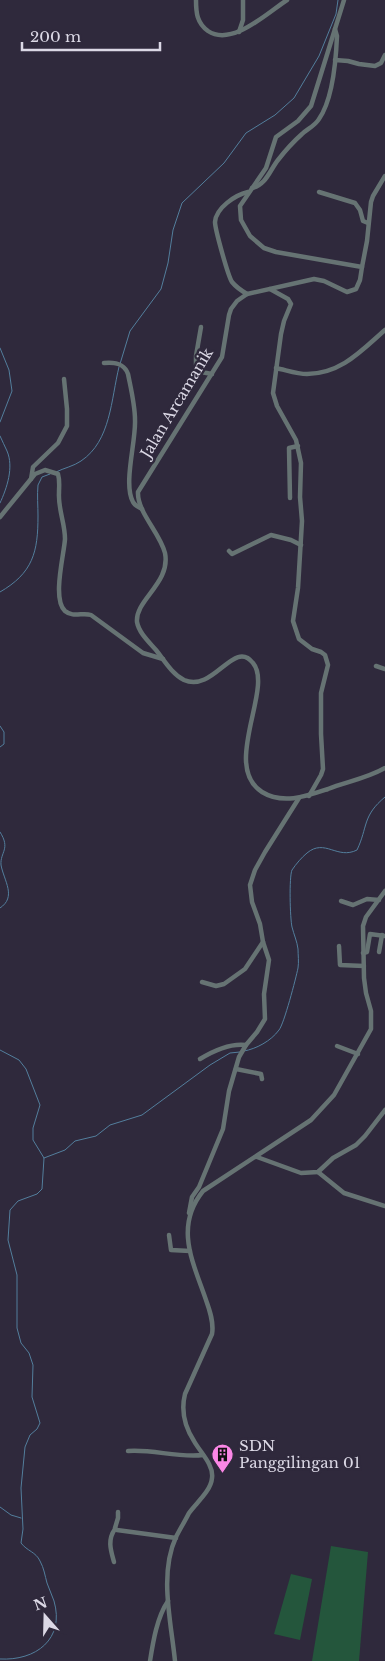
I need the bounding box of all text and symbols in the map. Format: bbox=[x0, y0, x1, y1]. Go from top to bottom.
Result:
scale bar bbox=[22, 20, 160, 52]
text: 200 m bbox=[30, 27, 81, 46]
street label: Jalan Arcamanik bbox=[135, 344, 217, 463]
place label: SDN Panggilingan 01 bbox=[239, 1436, 361, 1472]
building icon: SDN Panggilingan 01 bbox=[211, 1443, 235, 1474]
north arrow bbox=[20, 1591, 70, 1641]
text: N bbox=[31, 1593, 50, 1614]

